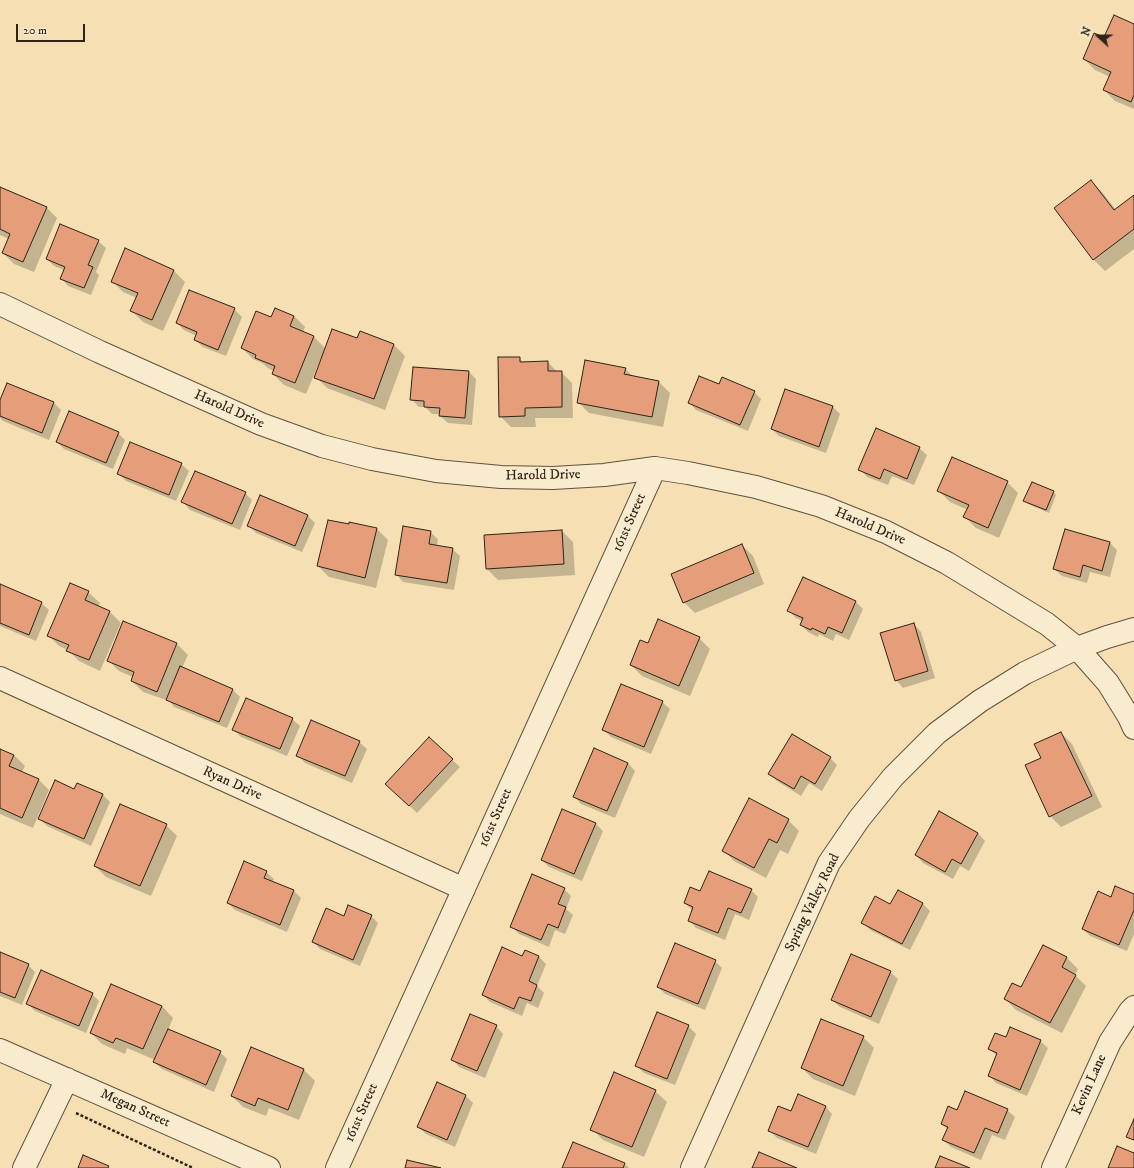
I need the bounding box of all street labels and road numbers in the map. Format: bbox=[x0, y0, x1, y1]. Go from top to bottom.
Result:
street label: Harold Drive bbox=[191, 387, 267, 433]
street label: Harold Drive bbox=[505, 467, 581, 485]
street label: 161st Street bbox=[610, 491, 650, 555]
street label: Harold Drive bbox=[832, 505, 908, 549]
street label: Ryan Drive bbox=[200, 763, 264, 805]
street label: 161st Street bbox=[476, 786, 516, 850]
street label: Spring Valley Road bbox=[782, 851, 844, 955]
street label: Kevin Lane bbox=[1069, 1052, 1111, 1118]
street label: 161st Street bbox=[342, 1081, 382, 1145]
street label: Megan Street bbox=[98, 1086, 172, 1132]

